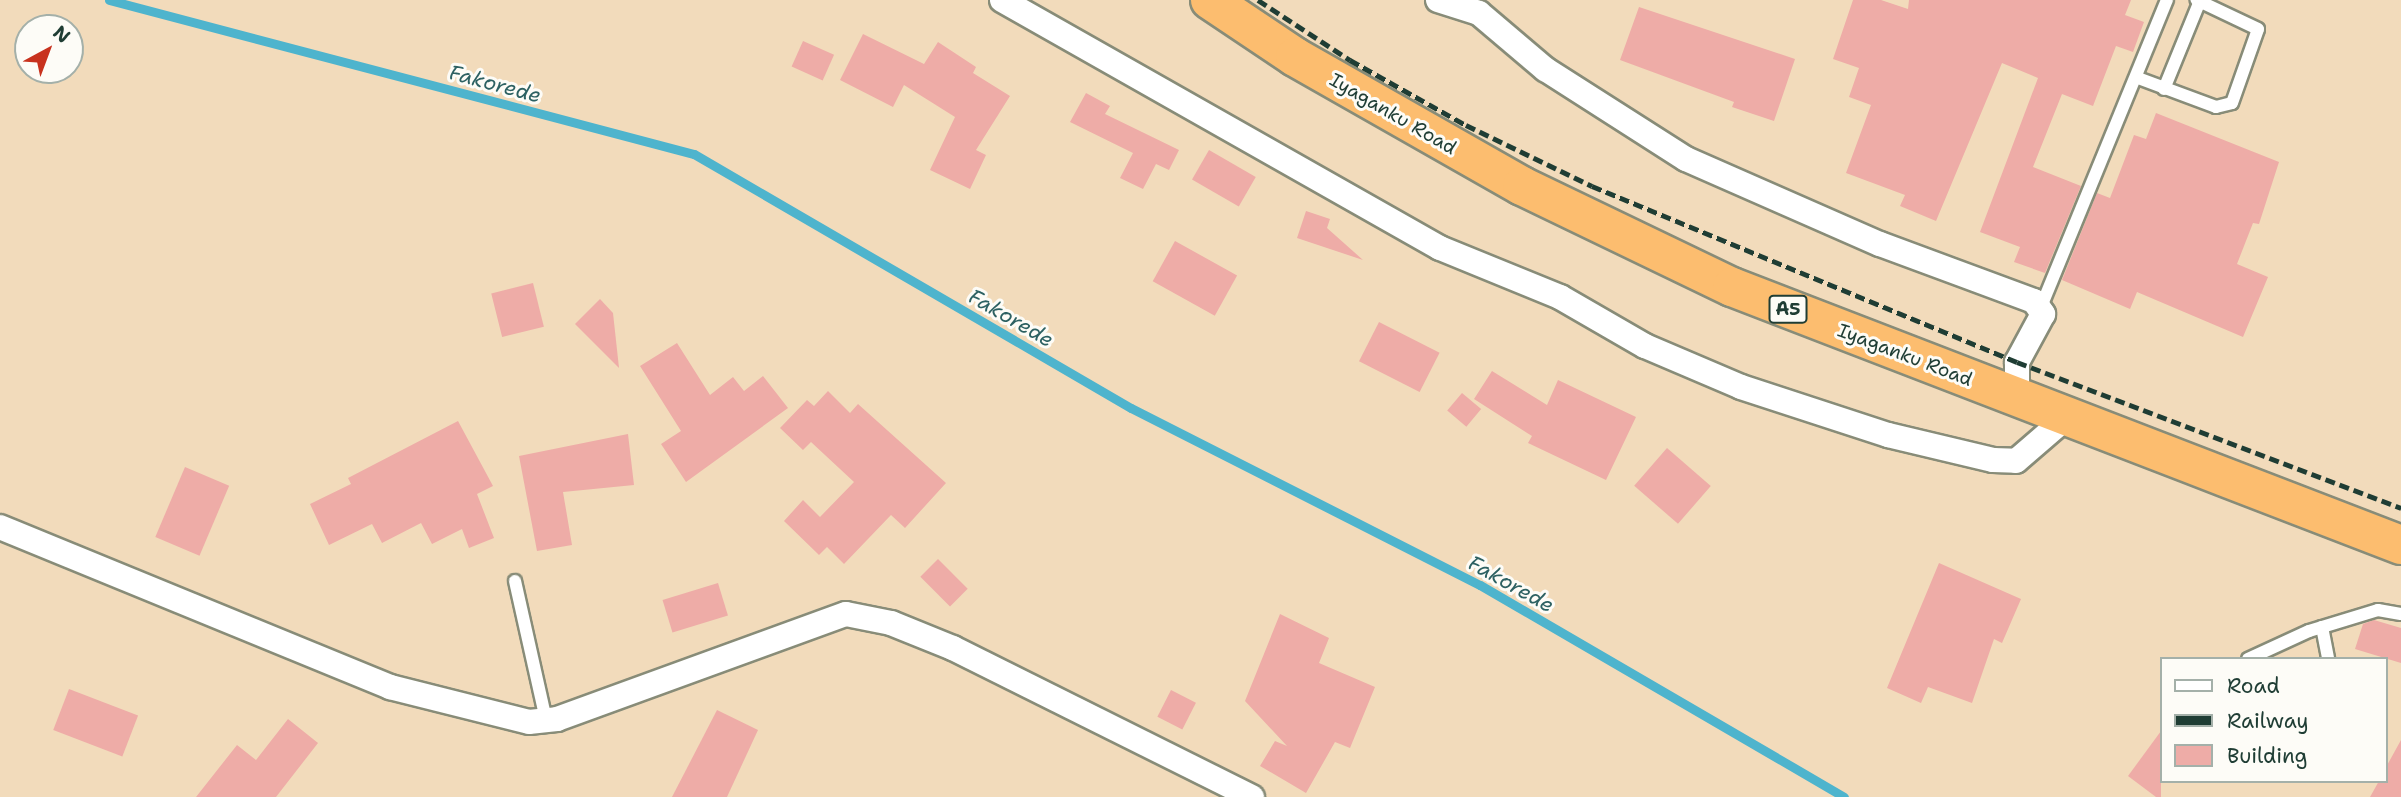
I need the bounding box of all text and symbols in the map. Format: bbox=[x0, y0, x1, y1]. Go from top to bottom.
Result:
north arrow bbox=[14, 14, 84, 84]
text: N bbox=[48, 20, 76, 49]
water label: Fakorede bbox=[446, 60, 544, 108]
street label: Iyaganku Road bbox=[1326, 68, 1460, 160]
water label: Fakorede bbox=[964, 284, 1058, 352]
road number: A5 bbox=[1767, 295, 1809, 324]
street label: Iyaganku Road bbox=[1834, 319, 1976, 391]
water label: Fakorede bbox=[1464, 550, 1558, 618]
legend bbox=[2160, 657, 2387, 783]
text: Road bbox=[2227, 672, 2280, 700]
text: Railway bbox=[2227, 707, 2309, 735]
text: Building bbox=[2227, 742, 2307, 770]

